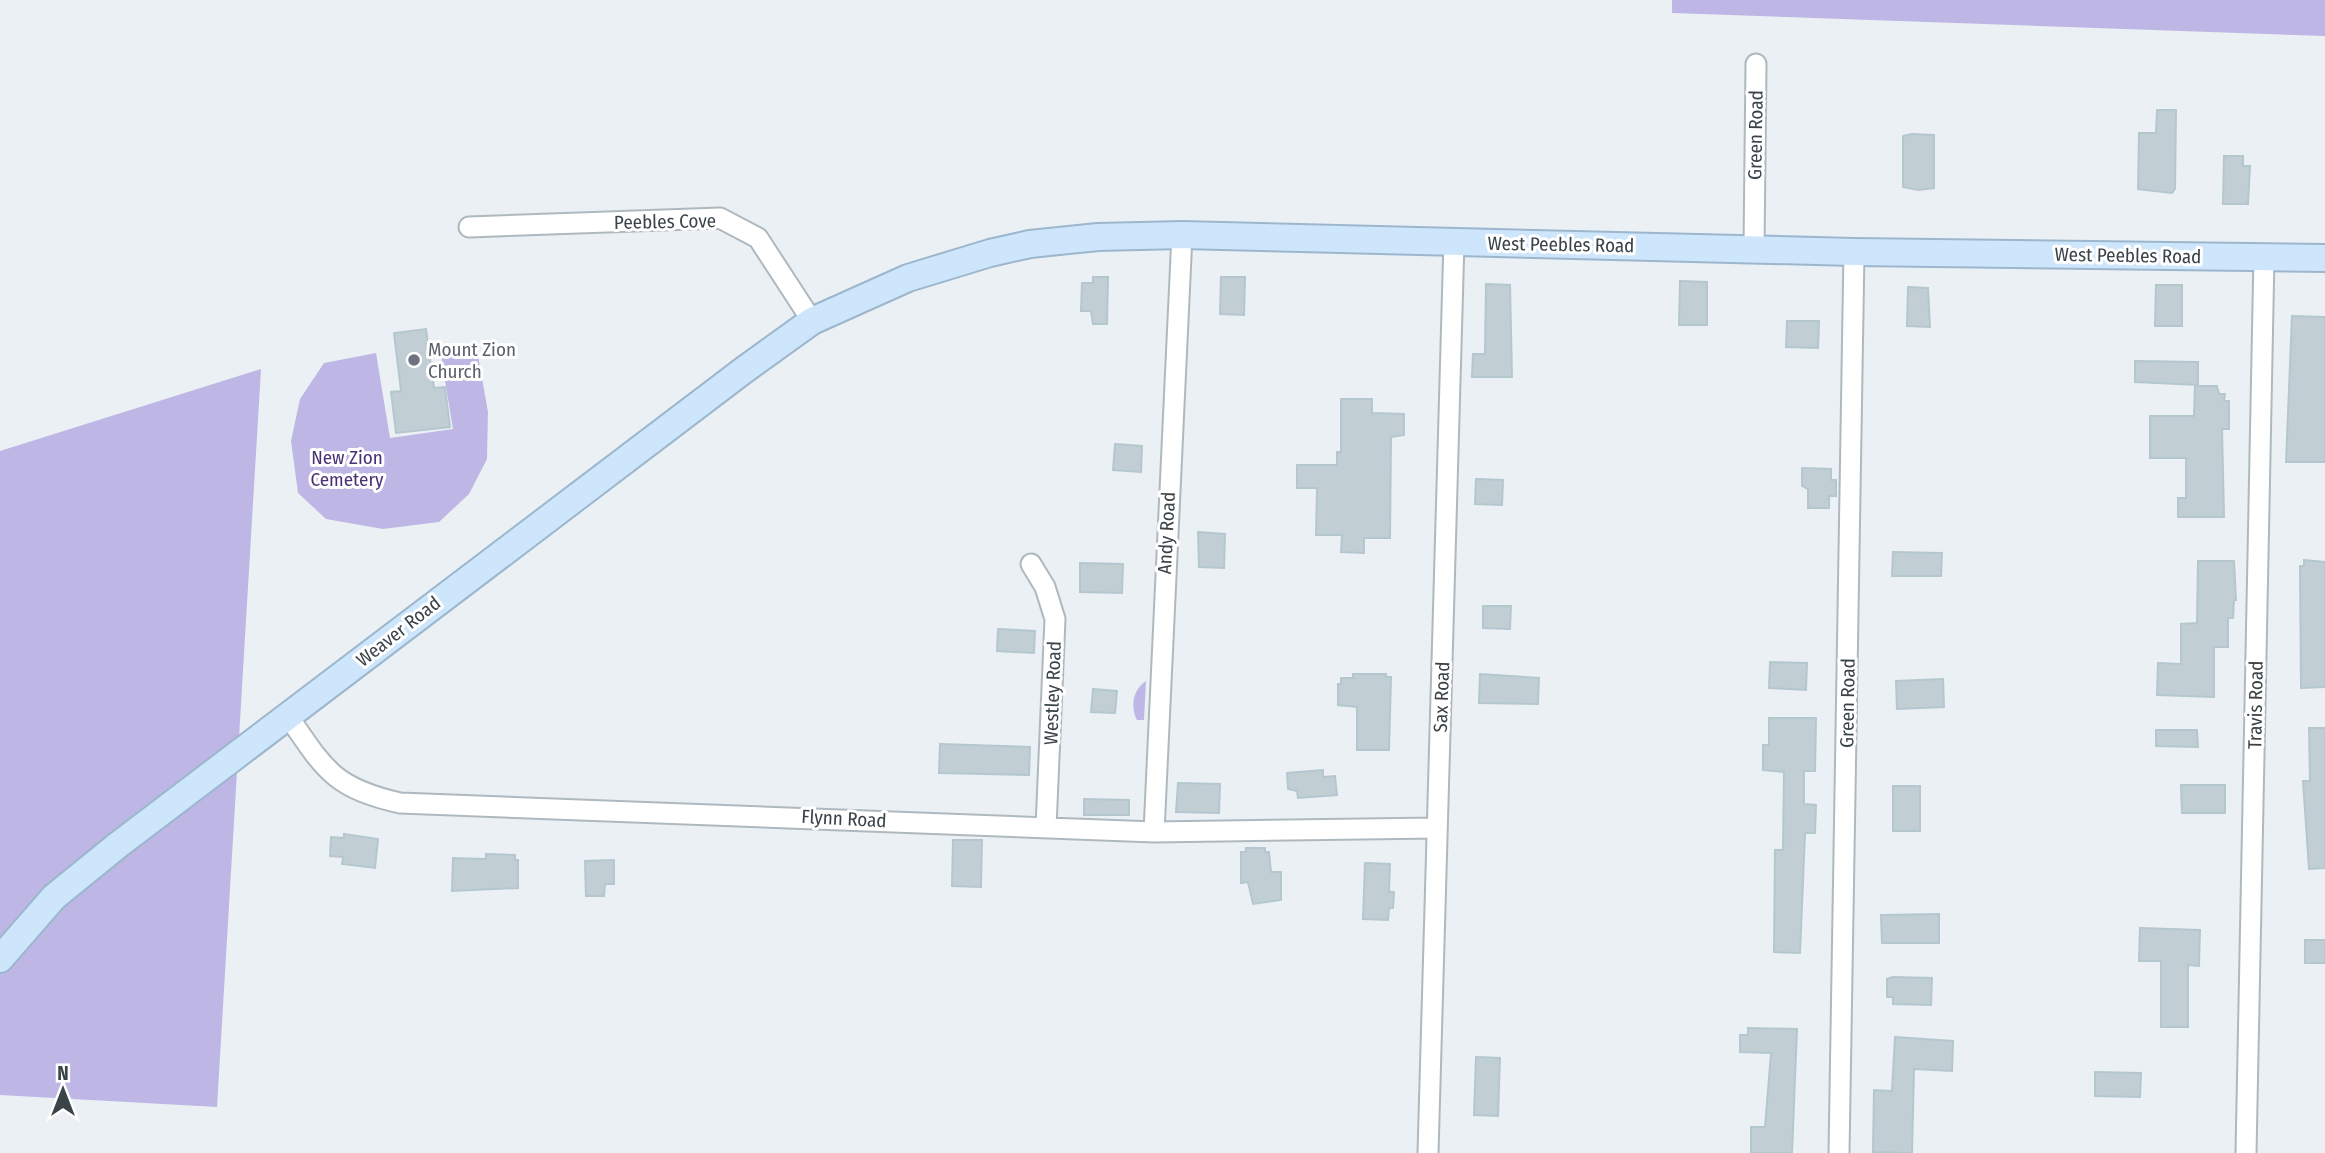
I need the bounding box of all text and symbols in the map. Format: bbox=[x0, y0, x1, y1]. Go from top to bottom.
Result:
street label: Green Road bbox=[1743, 90, 1768, 180]
street label: Peebles Cove bbox=[614, 209, 716, 234]
street label: West Peebles Road bbox=[1487, 232, 1635, 257]
street label: West Peebles Road bbox=[2054, 243, 2202, 268]
place label: Mount Zion Church bbox=[428, 338, 516, 383]
marker: Mount Zion Church bbox=[406, 352, 422, 368]
park label: New Zion Cemetery bbox=[310, 446, 384, 491]
street label: Andy Road bbox=[1153, 491, 1180, 575]
street label: Weaver Road bbox=[352, 591, 445, 671]
street label: Westley Road bbox=[1039, 641, 1066, 745]
street label: Green Road bbox=[1835, 658, 1860, 748]
street label: Sax Road bbox=[1429, 661, 1454, 733]
street label: Travis Road bbox=[2243, 661, 2268, 749]
street label: Flynn Road bbox=[801, 805, 887, 832]
north arrow bbox=[28, 1055, 98, 1125]
text: N bbox=[57, 1062, 69, 1085]

